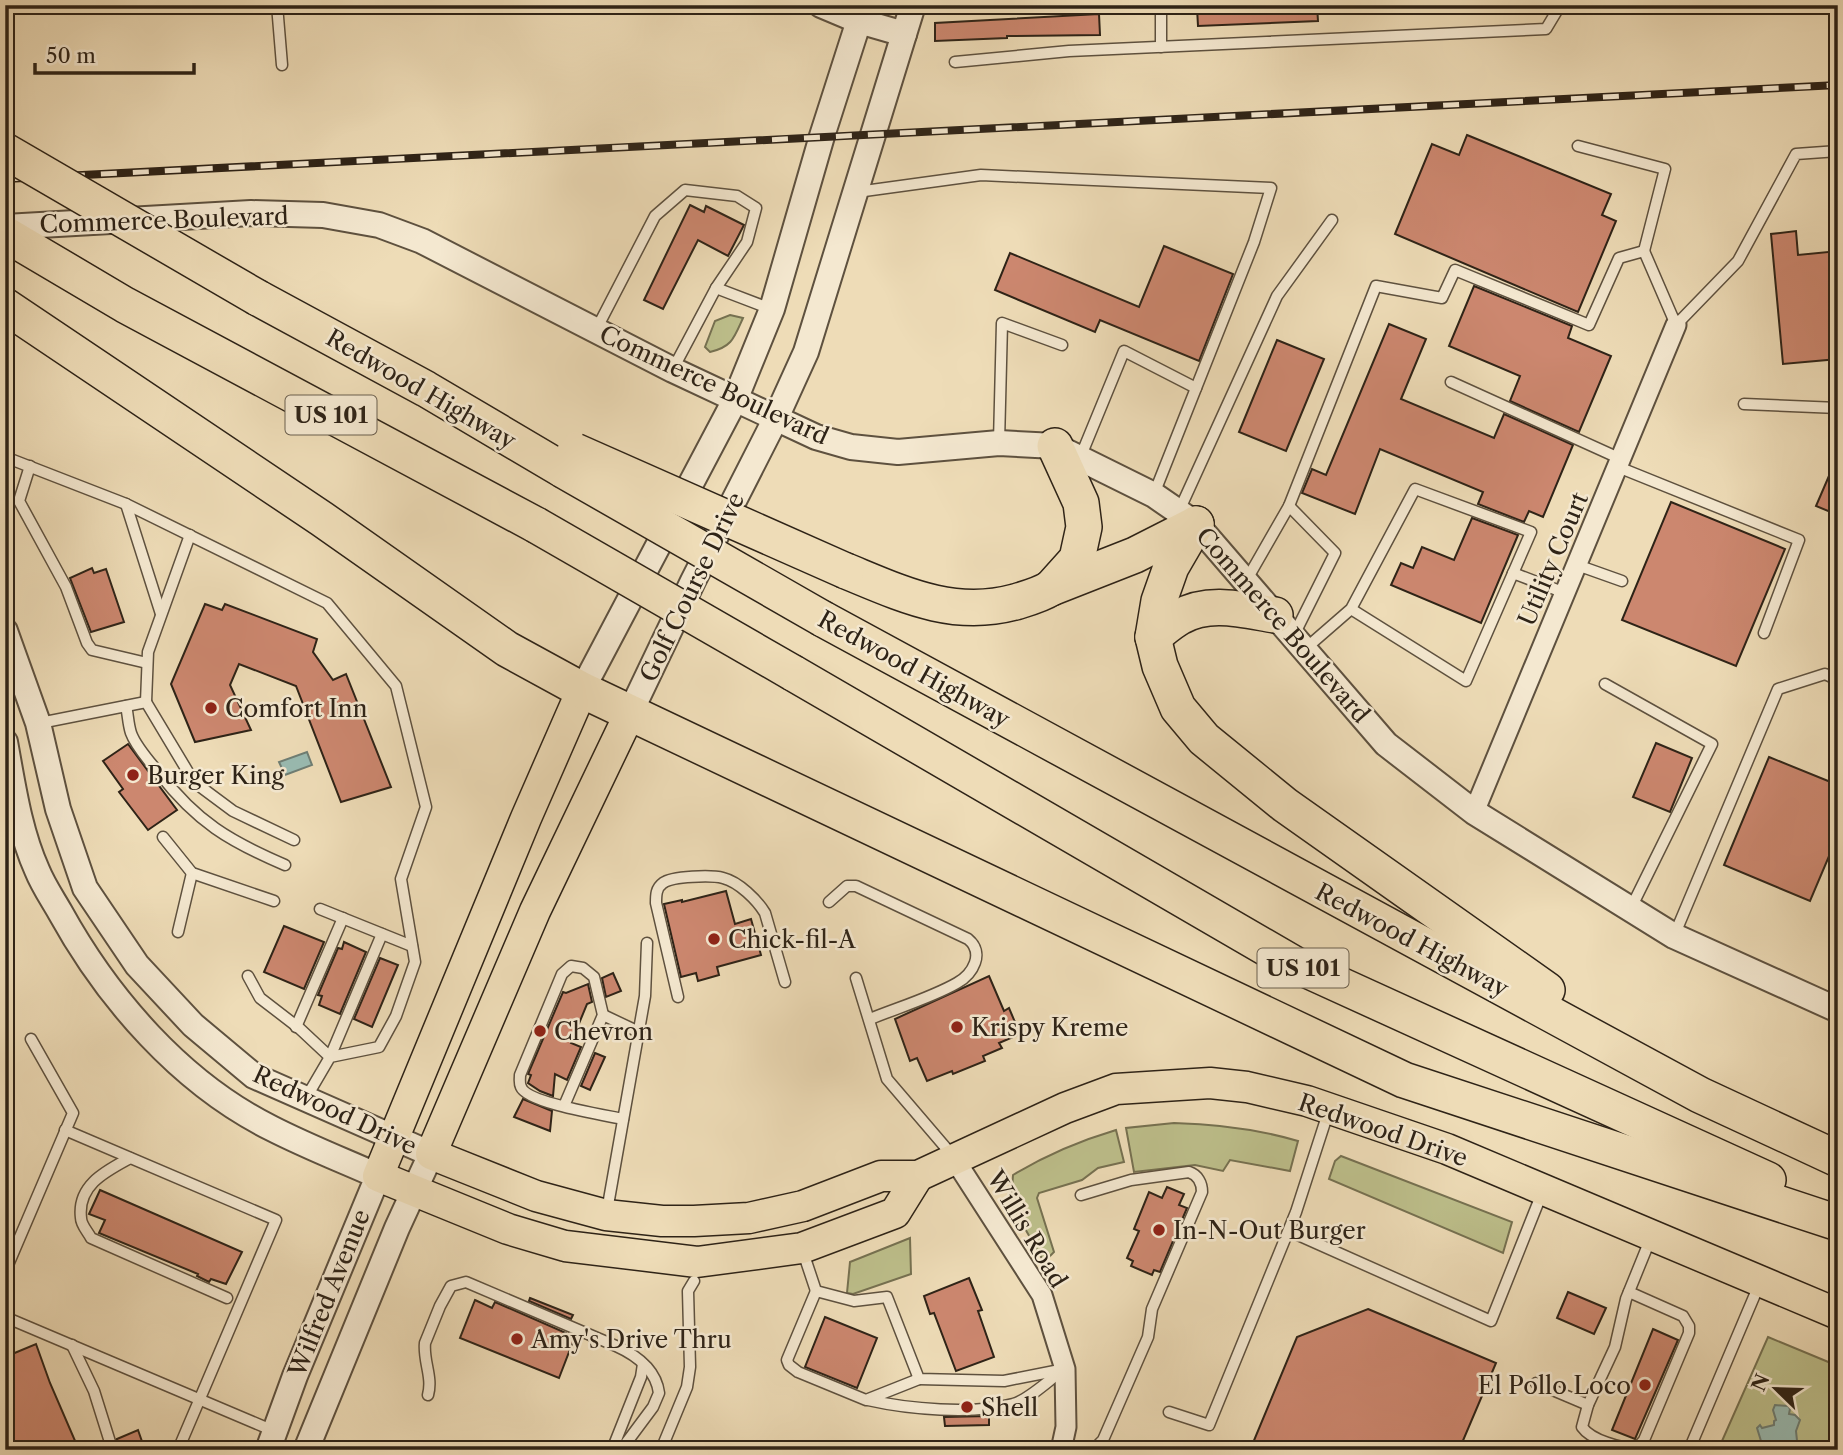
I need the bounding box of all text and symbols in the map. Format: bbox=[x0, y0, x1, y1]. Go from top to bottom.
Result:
scale bar bbox=[35, 32, 194, 76]
text: 50 m bbox=[46, 43, 96, 68]
street label: Commerce Boulevard bbox=[39, 201, 289, 239]
street label: Commerce Boulevard bbox=[595, 319, 833, 451]
street label: Redwood Highway bbox=[321, 323, 522, 455]
road number: US 101 bbox=[286, 396, 376, 434]
street label: Utility Court bbox=[1512, 487, 1594, 630]
street label: Golf Course Drive bbox=[634, 488, 750, 686]
street label: Commerce Boulevard bbox=[1190, 521, 1376, 729]
street label: Redwood Highway bbox=[813, 604, 1015, 734]
place label: Comfort Inn bbox=[225, 694, 368, 723]
marker: Comfort Inn bbox=[203, 700, 219, 716]
place label: Burger King bbox=[147, 761, 285, 790]
marker: Burger King bbox=[125, 767, 141, 783]
street label: Redwood Highway bbox=[1311, 877, 1514, 1003]
place label: Chick-fil-A bbox=[728, 925, 857, 954]
marker: Chick-fil-A bbox=[706, 931, 722, 947]
road number: US 101 bbox=[1258, 948, 1348, 987]
place label: Krispy Kreme bbox=[971, 1013, 1128, 1042]
place label: Chevron bbox=[554, 1017, 653, 1046]
marker: Krispy Kreme bbox=[949, 1019, 965, 1035]
marker: Chevron bbox=[532, 1023, 548, 1039]
street label: Redwood Drive bbox=[249, 1059, 421, 1161]
street label: Redwood Drive bbox=[1294, 1087, 1472, 1173]
street label: Willis Road bbox=[980, 1164, 1073, 1293]
street label: Wilfred Avenue bbox=[282, 1205, 376, 1382]
place label: In-N-Out Burger bbox=[1173, 1216, 1366, 1245]
marker: In-N-Out Burger bbox=[1151, 1222, 1167, 1238]
place label: Amy's Drive Thru bbox=[530, 1325, 732, 1354]
marker: Amy's Drive Thru bbox=[509, 1331, 525, 1347]
north arrow bbox=[1742, 1354, 1812, 1424]
text: N bbox=[1747, 1370, 1775, 1395]
place label: El Pollo Loco bbox=[1478, 1371, 1631, 1400]
marker: El Pollo Loco bbox=[1637, 1377, 1653, 1393]
place label: Shell bbox=[981, 1393, 1038, 1422]
marker: Shell bbox=[959, 1399, 975, 1415]

